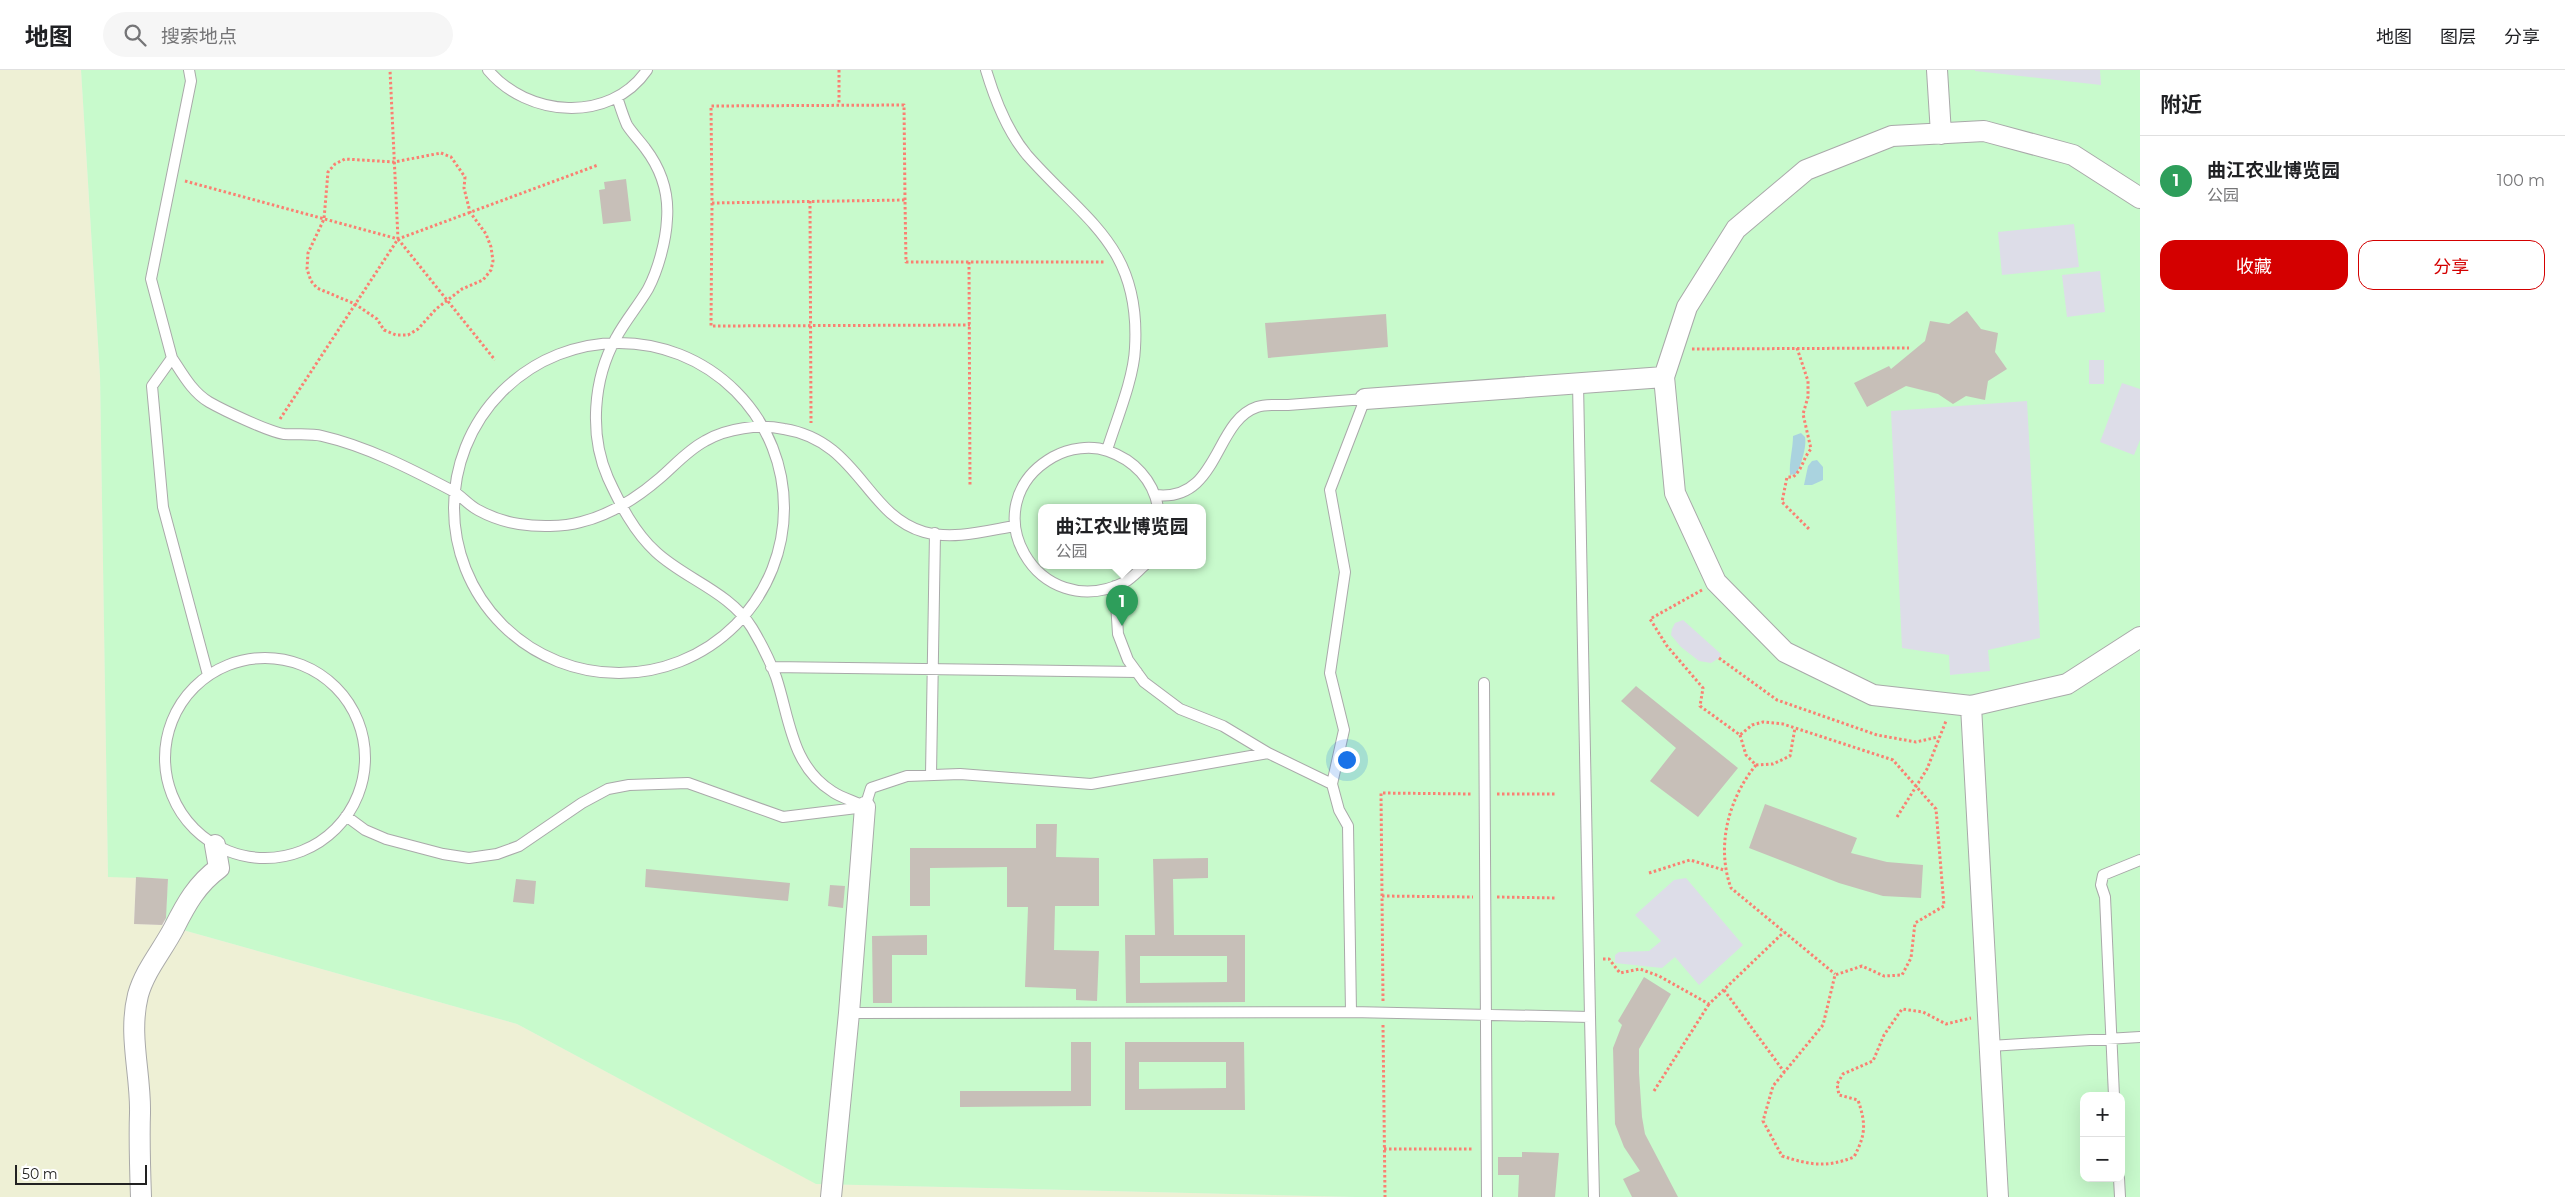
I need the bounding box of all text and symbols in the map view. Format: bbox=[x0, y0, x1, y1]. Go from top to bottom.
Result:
search box bbox=[103, 12, 453, 57]
icon: search bbox=[121, 21, 149, 49]
text: 地图 bbox=[25, 22, 73, 51]
text: 搜索地点 bbox=[161, 25, 237, 48]
text: 地图 bbox=[2376, 26, 2412, 48]
text: 图层 bbox=[2440, 26, 2476, 48]
text: 分享 bbox=[2504, 26, 2540, 48]
text: 附近 bbox=[2160, 92, 2202, 117]
text: 曲江农业博览园 bbox=[2207, 159, 2340, 182]
text: 1 bbox=[2173, 171, 2179, 190]
text: 100 m bbox=[2497, 171, 2545, 190]
text: 公园 bbox=[2207, 186, 2239, 205]
button: 收藏 bbox=[2160, 240, 2348, 290]
button: 分享 bbox=[2358, 240, 2545, 290]
popup bbox=[1038, 504, 1206, 569]
text: 曲江农业博览园 bbox=[1055, 515, 1189, 538]
text: 公园 bbox=[1055, 542, 1088, 561]
pin: 1 bbox=[1106, 585, 1138, 626]
your location bbox=[1334, 747, 1360, 773]
map controls bbox=[2080, 1092, 2125, 1182]
button: + bbox=[2080, 1092, 2125, 1137]
button: − bbox=[2080, 1137, 2125, 1182]
scale bar bbox=[15, 1162, 148, 1185]
text: 50 m bbox=[22, 1165, 58, 1183]

